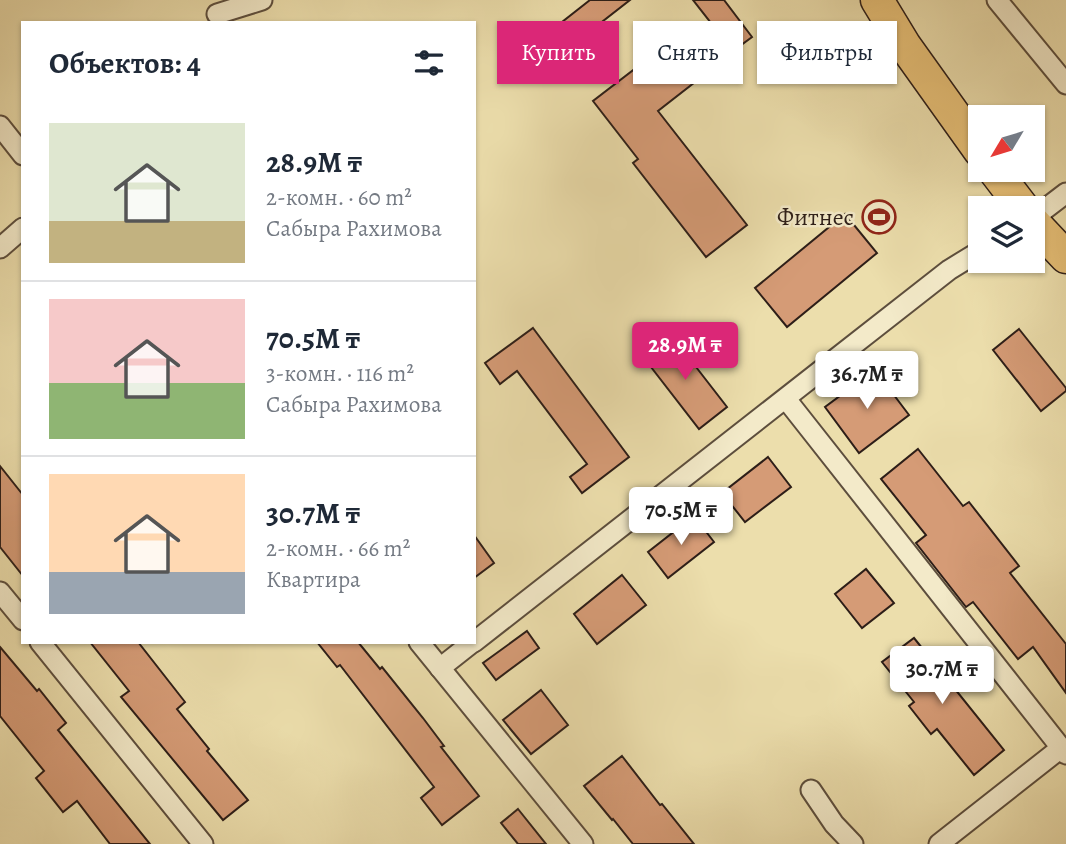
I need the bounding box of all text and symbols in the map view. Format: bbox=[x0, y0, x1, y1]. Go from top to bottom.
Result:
chip: Купить bbox=[497, 21, 619, 84]
chip: Снять bbox=[633, 21, 743, 84]
chip: Фильтры bbox=[757, 21, 897, 84]
text: Объектов: 4 bbox=[49, 43, 201, 83]
icon: filters bbox=[410, 44, 448, 82]
north arrow bbox=[968, 105, 1045, 182]
map controls bbox=[968, 105, 1045, 273]
text: 28.9M ₸ bbox=[266, 142, 362, 182]
icon: home bbox=[105, 151, 189, 235]
text: 2-комн. · 60 m² bbox=[266, 182, 412, 213]
button: layers bbox=[968, 196, 1045, 273]
sports icon: Фитнес bbox=[860, 198, 898, 236]
place label: Фитнес bbox=[777, 201, 854, 233]
text: Сабыра Рахимова bbox=[266, 213, 442, 244]
text: 70.5M ₸ bbox=[266, 318, 360, 358]
pin: 28.9M ₸ bbox=[620, 322, 750, 382]
icon: home bbox=[105, 327, 189, 411]
text: 28.9M ₸ bbox=[648, 329, 722, 360]
pin: 36.7M ₸ bbox=[802, 352, 932, 411]
text: 3-комн. · 116 m² bbox=[266, 358, 414, 389]
text: 36.7M ₸ bbox=[831, 358, 903, 389]
text: Сабыра Рахимова bbox=[266, 389, 442, 420]
pin: 70.5M ₸ bbox=[616, 488, 746, 547]
text: 30.7M ₸ bbox=[266, 493, 360, 533]
text: 70.5M ₸ bbox=[645, 494, 717, 525]
icon: home bbox=[105, 502, 189, 586]
text: 2-комн. · 66 m² bbox=[266, 533, 410, 564]
text: Квартира bbox=[266, 564, 361, 595]
pin: 30.7M ₸ bbox=[877, 646, 1007, 706]
text: 30.7M ₸ bbox=[906, 653, 978, 684]

